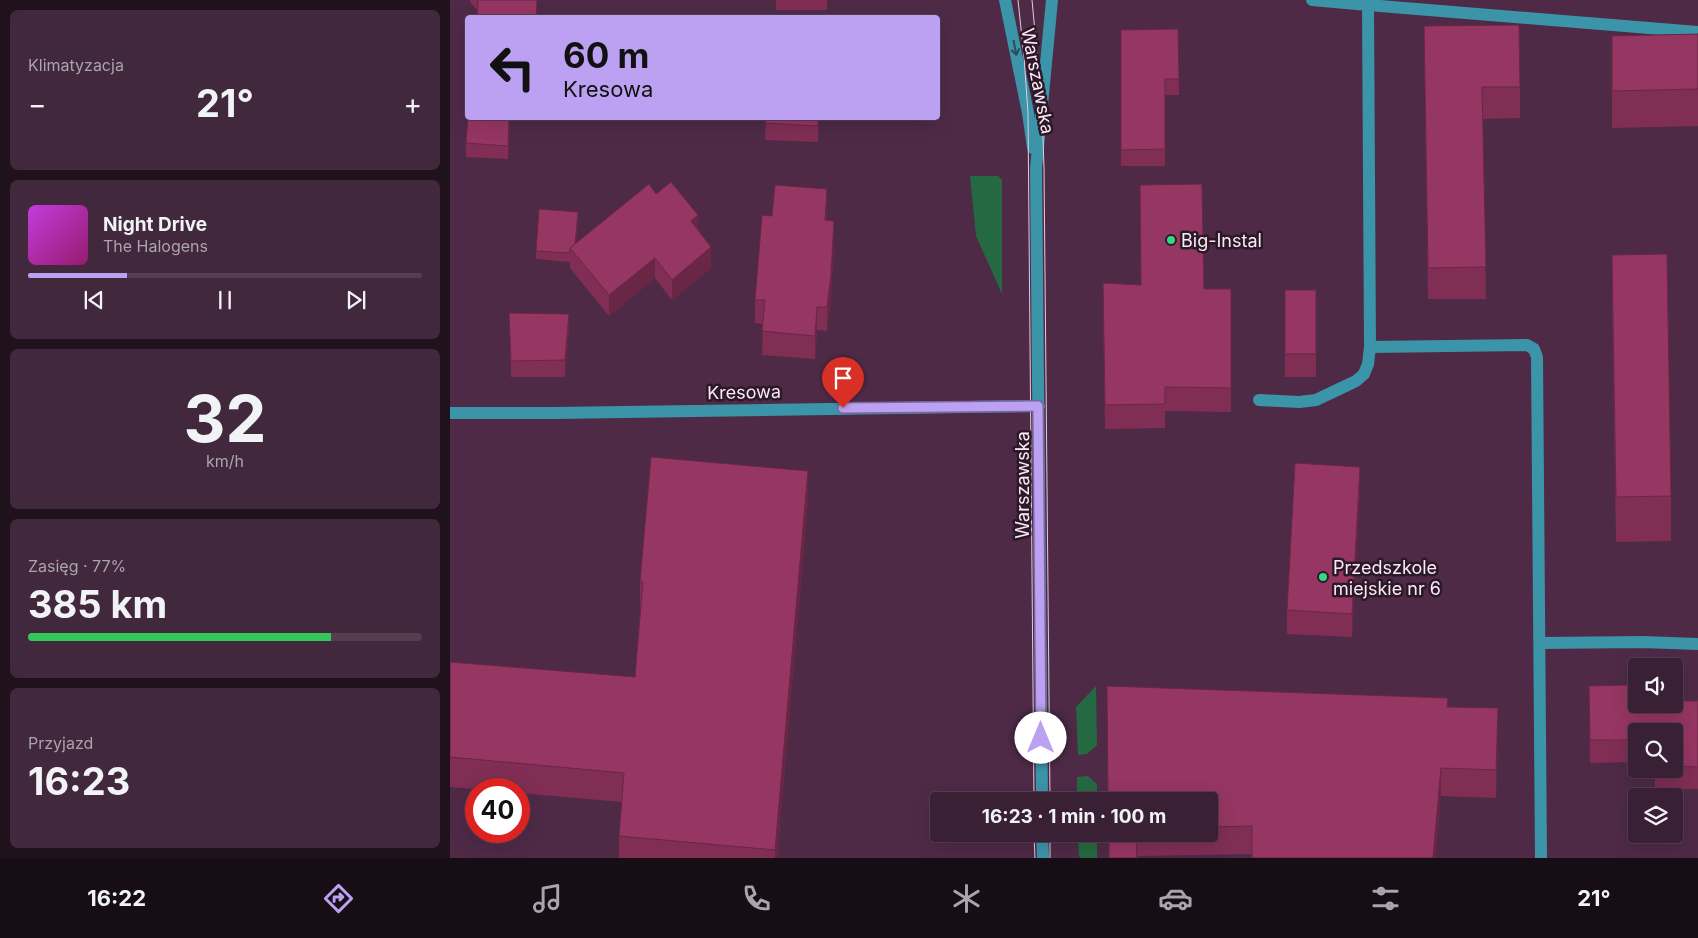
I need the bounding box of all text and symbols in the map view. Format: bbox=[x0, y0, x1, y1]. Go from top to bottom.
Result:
street label: Warszawska bbox=[1017, 26, 1059, 136]
text: 60 m bbox=[563, 34, 650, 76]
icon: left bbox=[480, 35, 545, 100]
one-way arrow bbox=[1010, 39, 1020, 55]
text: Klimatyzacja bbox=[28, 55, 124, 75]
text: Kresowa bbox=[563, 76, 653, 102]
text: 21° bbox=[196, 80, 254, 126]
text: − bbox=[28, 87, 47, 121]
text: + bbox=[403, 87, 422, 121]
text: Night Drive bbox=[103, 213, 207, 236]
place label: Big-Instal bbox=[1181, 230, 1262, 251]
marker: Big-Instal bbox=[1165, 234, 1177, 246]
text: The Halogens bbox=[103, 236, 208, 256]
icon: previous bbox=[80, 286, 108, 314]
icon: pause bbox=[211, 286, 239, 314]
icon: next bbox=[342, 286, 370, 314]
pin bbox=[822, 357, 864, 408]
icon: arrive bbox=[829, 364, 857, 392]
text: 32 bbox=[184, 379, 266, 458]
street label: Kresowa bbox=[707, 381, 781, 403]
street label: Warszawska bbox=[1012, 431, 1033, 539]
text: km/h bbox=[206, 451, 244, 471]
text: Zasięg · 77% bbox=[28, 556, 126, 576]
place label: Przedszkole miejskie nr 6 bbox=[1333, 557, 1441, 599]
marker: Przedszkole miejskie nr 6 bbox=[1317, 571, 1329, 583]
text: 385 km bbox=[28, 581, 167, 627]
map controls bbox=[1628, 658, 1683, 843]
button: sound bbox=[1628, 658, 1683, 713]
position arrow bbox=[1014, 711, 1066, 763]
button: search bbox=[1628, 723, 1683, 778]
text: Przyjazd bbox=[28, 733, 93, 753]
text: 16:23 bbox=[28, 758, 130, 804]
speed limit sign: 40 bbox=[465, 778, 530, 843]
button: layers bbox=[1628, 788, 1683, 843]
text: 16:23 · 1 min · 100 m bbox=[982, 805, 1166, 828]
icon: directions bbox=[321, 881, 356, 916]
icon: music bbox=[530, 881, 565, 916]
icon: phone bbox=[739, 881, 774, 916]
icon: climate bbox=[949, 881, 984, 916]
icon: car bbox=[1158, 881, 1193, 916]
icon: filters bbox=[1368, 881, 1403, 916]
text: 16:22 bbox=[87, 885, 146, 911]
text: 21° bbox=[1577, 885, 1611, 911]

